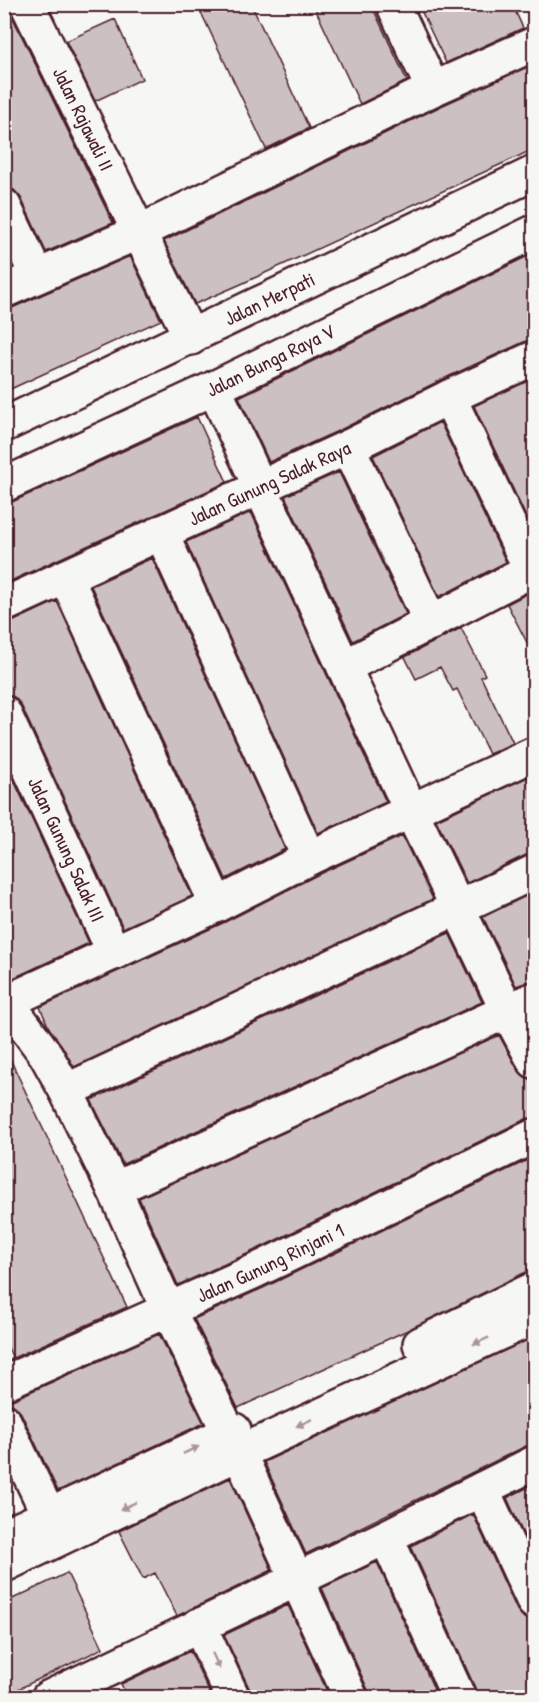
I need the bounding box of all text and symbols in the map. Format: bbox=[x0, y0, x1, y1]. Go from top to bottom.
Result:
street label: Jalan Rajawali II bbox=[47, 62, 121, 175]
street label: Jalan Merpati bbox=[220, 265, 319, 331]
street label: Jalan Bunga Raya V bbox=[202, 317, 340, 403]
street label: Jalan Gunung Salak Raya bbox=[184, 434, 355, 532]
street label: Jalan Gunung Salak III bbox=[22, 772, 112, 926]
street label: Jalan Gunung Rinjani 1 bbox=[192, 1216, 348, 1308]
one-way arrow bbox=[473, 1336, 490, 1345]
one-way arrow bbox=[296, 1418, 313, 1427]
one-way arrow bbox=[182, 1445, 200, 1455]
one-way arrow bbox=[119, 1501, 136, 1510]
one-way arrow bbox=[212, 1653, 221, 1670]

